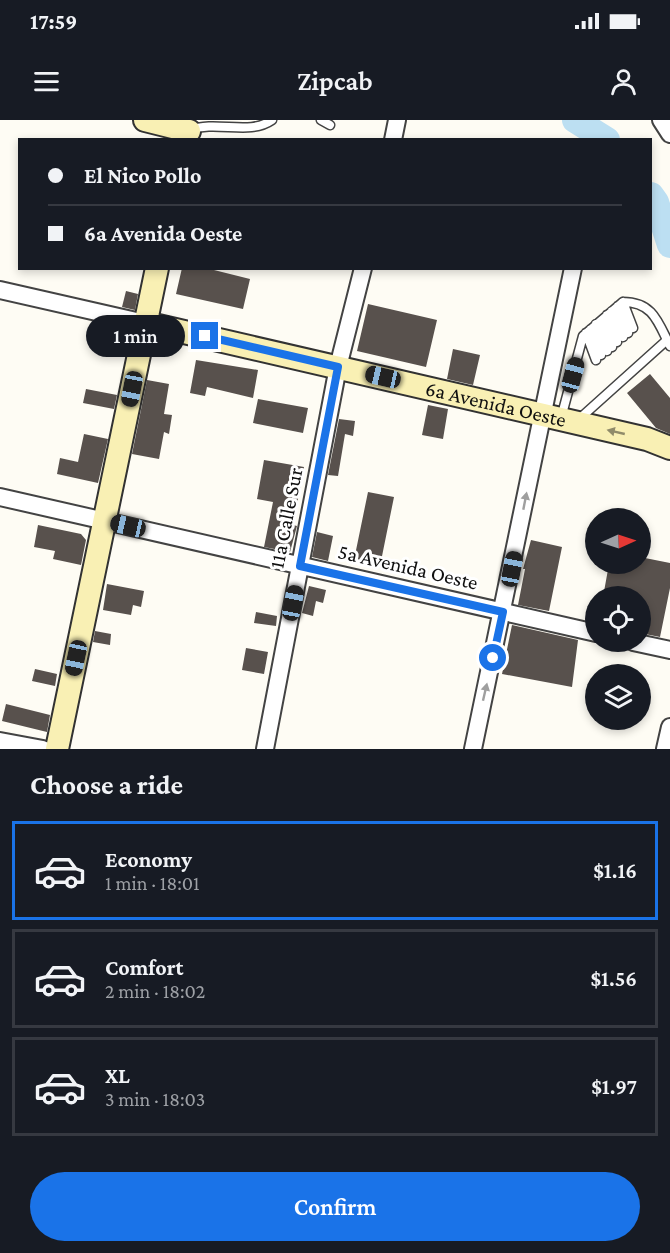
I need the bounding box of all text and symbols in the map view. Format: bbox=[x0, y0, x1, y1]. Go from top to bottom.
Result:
text: 17:59 bbox=[30, 9, 77, 34]
icon: menu bbox=[30, 65, 63, 98]
icon: person bbox=[607, 65, 640, 98]
text: Zipcab bbox=[297, 66, 373, 96]
text: El Nico Pollo bbox=[84, 163, 201, 188]
text: 6a Avenida Oeste bbox=[84, 221, 242, 246]
callout: 1 min bbox=[85, 315, 184, 357]
route end bbox=[191, 322, 218, 349]
text: 1 min bbox=[113, 325, 158, 347]
car bbox=[560, 355, 586, 395]
car bbox=[363, 364, 403, 390]
car bbox=[120, 370, 144, 408]
street label: 6a Avenida Oeste bbox=[423, 376, 568, 432]
one-way arrow bbox=[607, 426, 625, 436]
street label: 11a Calle Sur bbox=[264, 465, 308, 570]
one-way arrow bbox=[521, 491, 530, 510]
north arrow bbox=[585, 508, 651, 574]
map controls bbox=[585, 508, 651, 730]
car bbox=[108, 513, 148, 539]
street label: 5a Avenida Oeste bbox=[336, 539, 480, 595]
car bbox=[500, 550, 524, 588]
car bbox=[281, 584, 305, 622]
button: locate bbox=[585, 586, 651, 652]
car bbox=[63, 639, 89, 677]
route start bbox=[479, 644, 506, 671]
button: layers bbox=[585, 664, 651, 730]
one-way arrow bbox=[481, 683, 491, 701]
text: Choose a ride bbox=[30, 770, 183, 800]
icon: car bbox=[33, 844, 87, 898]
text: Economy bbox=[105, 847, 192, 872]
text: $1.16 bbox=[593, 858, 637, 883]
text: 1 min · 18:01 bbox=[105, 872, 200, 894]
icon: car bbox=[33, 952, 87, 1006]
text: Comfort bbox=[105, 955, 183, 980]
text: $1.56 bbox=[590, 966, 637, 991]
text: 2 min · 18:02 bbox=[105, 980, 205, 1002]
icon: car bbox=[33, 1060, 87, 1114]
text: XL bbox=[105, 1063, 130, 1088]
text: $1.97 bbox=[591, 1074, 637, 1099]
text: 3 min · 18:03 bbox=[105, 1088, 205, 1110]
button: Confirm bbox=[30, 1172, 640, 1241]

